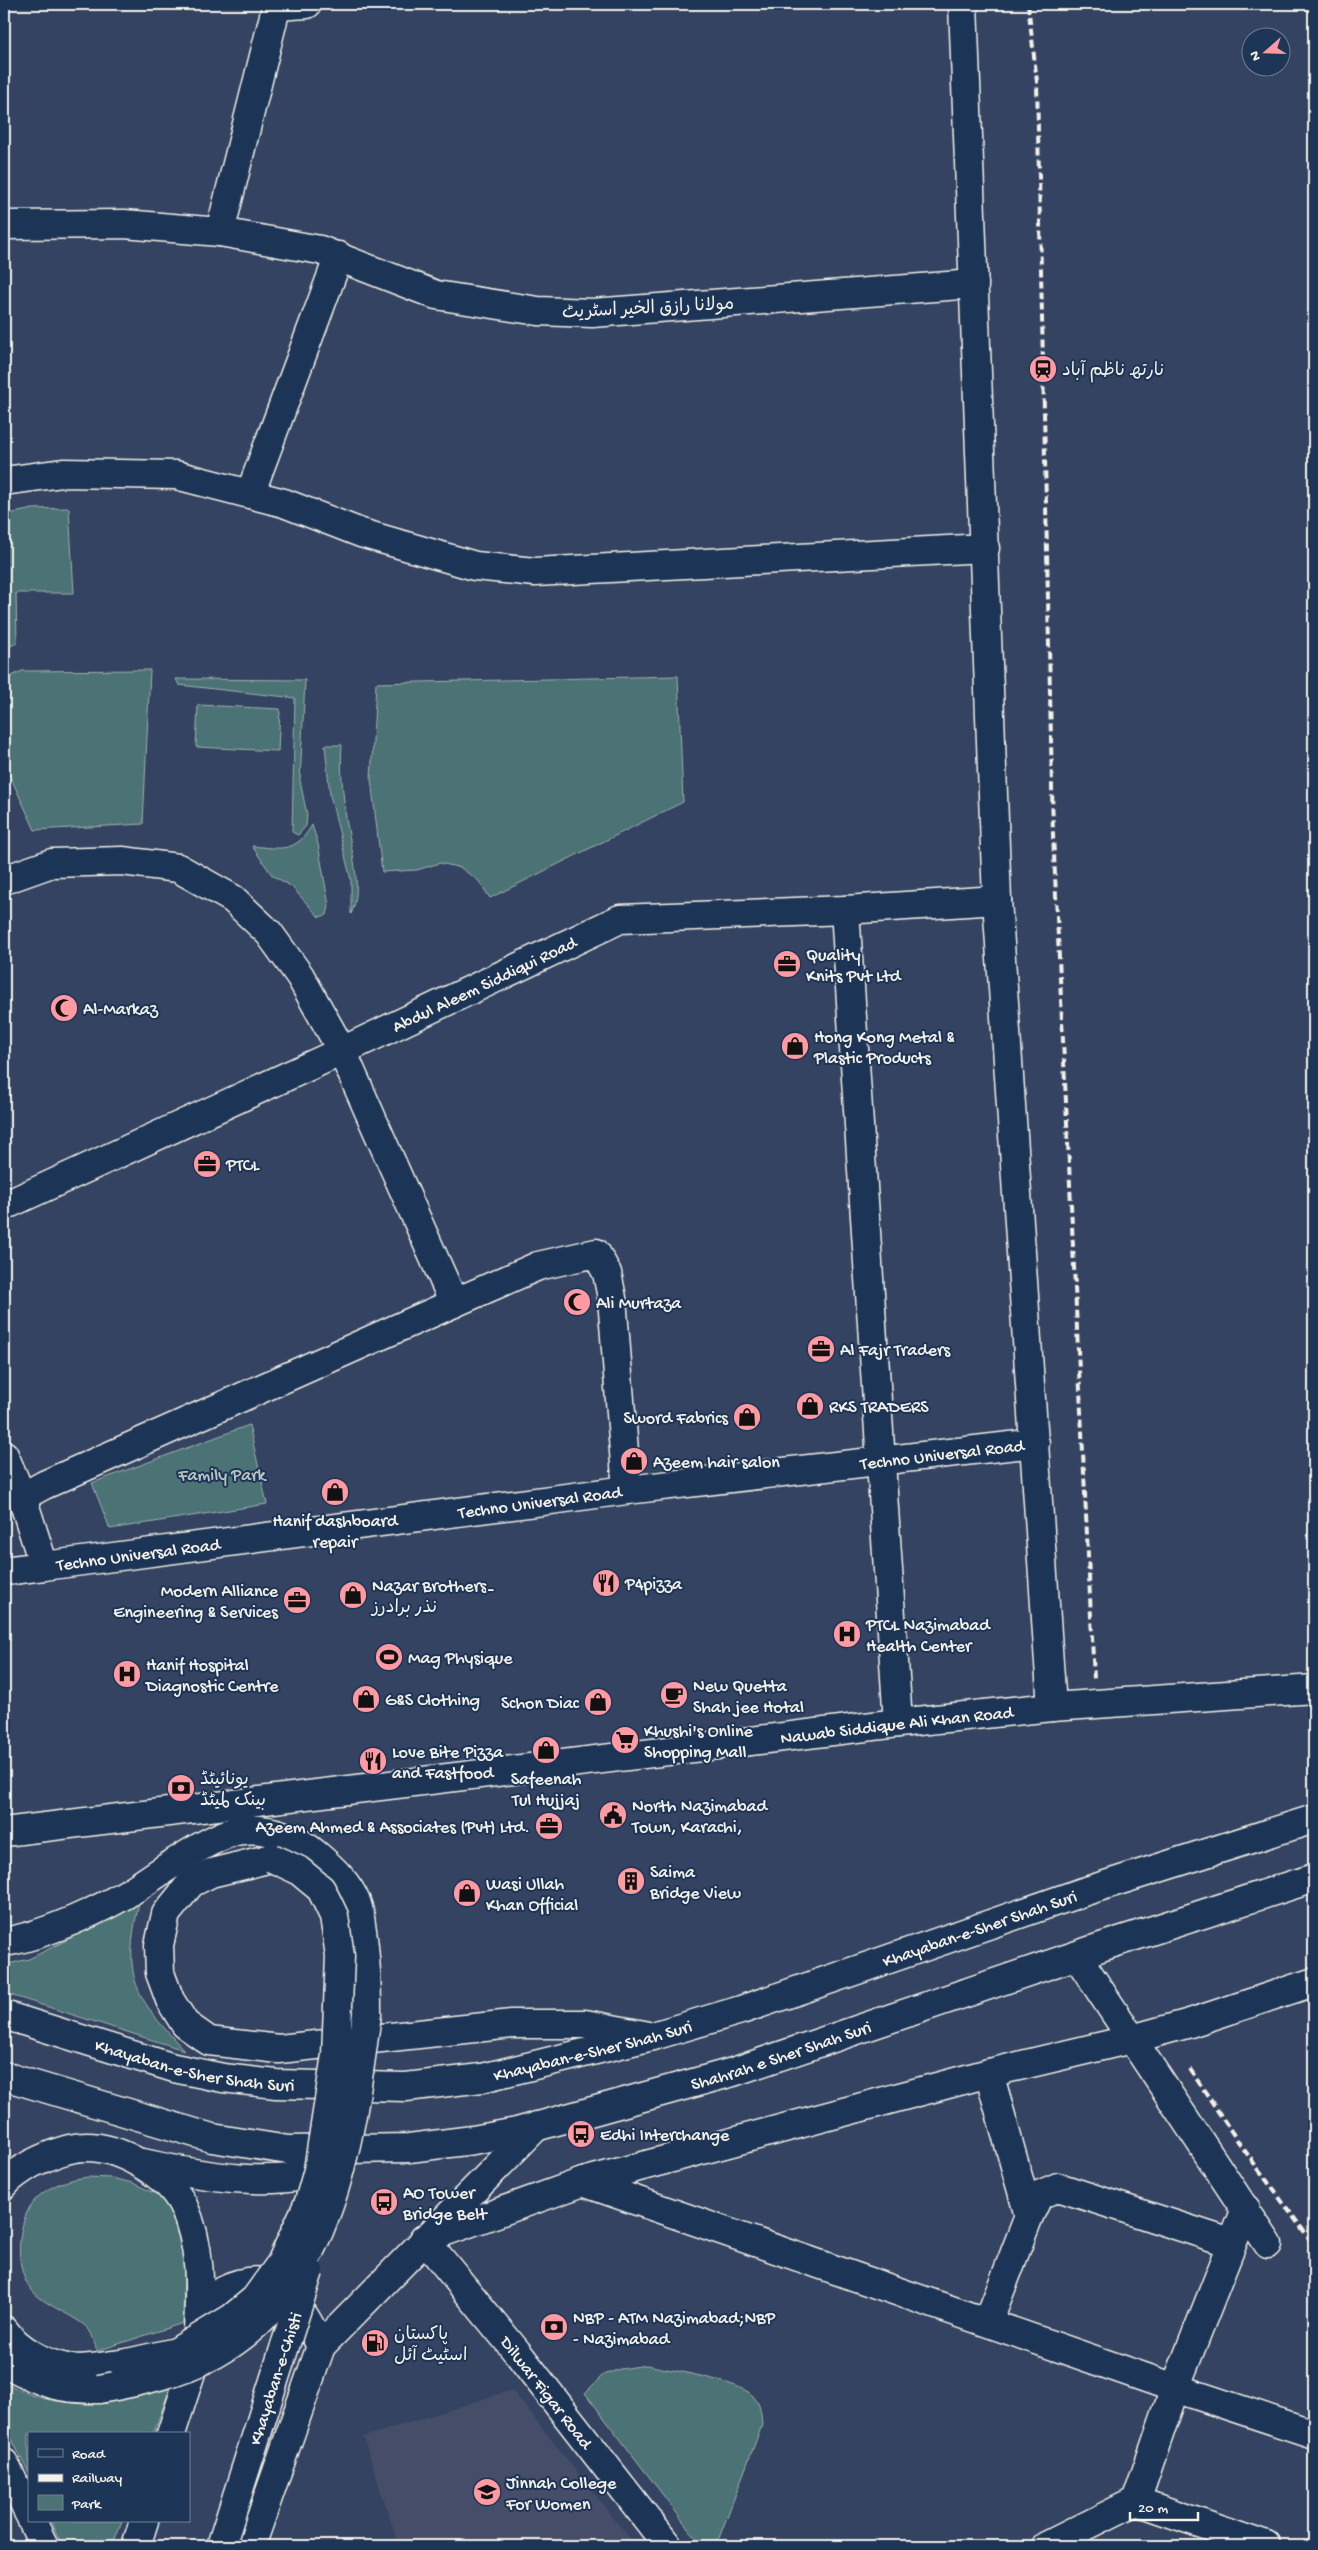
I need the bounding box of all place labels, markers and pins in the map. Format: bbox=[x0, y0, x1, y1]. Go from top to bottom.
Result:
station icon: نارتھ ناظم آباد bbox=[1028, 354, 1058, 384]
place label: نارتھ ناظم آباد bbox=[1062, 360, 1164, 383]
place label: Quality Knits Pvt Ltd bbox=[806, 946, 902, 988]
office icon: Quality Knits Pvt Ltd bbox=[772, 949, 802, 979]
mosque icon: Al-Markaz bbox=[49, 993, 79, 1023]
place label: Al-Markaz bbox=[83, 1000, 159, 1021]
place label: Hong Kong Metal & Plastic Products bbox=[813, 1028, 955, 1070]
shop icon: Hong Kong Metal & Plastic Products bbox=[780, 1031, 810, 1061]
office icon: PTCL bbox=[192, 1149, 222, 1179]
place label: PTCL bbox=[225, 1156, 261, 1177]
mosque icon: Ali Murtaza bbox=[562, 1287, 592, 1317]
place label: Ali Murtaza bbox=[596, 1294, 682, 1315]
office icon: Al Fajr Traders bbox=[806, 1334, 836, 1364]
place label: Al Fajr Traders bbox=[840, 1341, 951, 1362]
shop icon: RKS TRADERS bbox=[795, 1391, 825, 1421]
place label: RKS TRADERS bbox=[829, 1398, 929, 1419]
shop icon: Sword Fabrics bbox=[732, 1402, 762, 1432]
place label: Sword Fabrics bbox=[623, 1409, 729, 1430]
shop icon: Azeem hair salon bbox=[619, 1446, 649, 1476]
place label: Azeem hair salon bbox=[653, 1453, 780, 1474]
shop icon: Hanif dashboard repair bbox=[320, 1477, 350, 1507]
place label: Hanif dashboard repair bbox=[272, 1512, 399, 1554]
restaurant icon: P4pizza bbox=[591, 1568, 621, 1598]
place label: P4pizza bbox=[624, 1575, 683, 1596]
place label: Nazar Brothers۔ نذر برادرز bbox=[370, 1577, 495, 1619]
shop icon: Nazar Brothers۔ نذر برادرز bbox=[338, 1580, 368, 1610]
place label: Modern Alliance Engineering & Services bbox=[113, 1582, 279, 1624]
office icon: Modern Alliance Engineering & Services bbox=[282, 1585, 312, 1615]
place label: PTCL Nazimabad Health Center bbox=[865, 1616, 991, 1658]
hospital icon: PTCL Nazimabad Health Center bbox=[832, 1619, 862, 1649]
sports icon: Mag Physique bbox=[374, 1642, 404, 1672]
place label: Mag Physique bbox=[408, 1649, 513, 1670]
place label: Hanif Hospital Diagnostic Centre bbox=[145, 1656, 279, 1698]
hospital icon: Hanif Hospital Diagnostic Centre bbox=[112, 1659, 142, 1689]
place label: New Quetta Shah jee Hotal bbox=[693, 1677, 804, 1719]
cafe icon: New Quetta Shah jee Hotal bbox=[659, 1680, 689, 1710]
shop icon: G&S Clothing bbox=[351, 1684, 381, 1714]
shop icon: Schon Diac bbox=[583, 1687, 613, 1717]
place label: G&S Clothing bbox=[385, 1691, 480, 1712]
place label: Schon Diac bbox=[501, 1694, 580, 1715]
place label: Khushi's Online Shopping Mall bbox=[644, 1722, 753, 1764]
supermarket icon: Khushi's Online Shopping Mall bbox=[610, 1725, 640, 1755]
shop icon: Safeenah Tul Hujjaj bbox=[531, 1735, 561, 1765]
place label: Love Bite Pizza and Fastfood bbox=[392, 1743, 504, 1785]
restaurant icon: Love Bite Pizza and Fastfood bbox=[358, 1746, 388, 1776]
place label: یونائیٹڈ بینک لمیٹڈ bbox=[200, 1770, 266, 1812]
place label: Safeenah Tul Hujjaj bbox=[511, 1770, 582, 1812]
bank icon: یونائیٹڈ بینک لمیٹڈ bbox=[166, 1773, 196, 1803]
place label: North Nazimabad Town, Karachi, bbox=[631, 1797, 769, 1839]
public building icon: North Nazimabad Town, Karachi, bbox=[598, 1800, 628, 1830]
office icon: Azeem Ahmed & Associates (Pvt) Ltd. bbox=[534, 1811, 564, 1841]
place label: Azeem Ahmed & Associates (Pvt) Ltd. bbox=[256, 1818, 530, 1839]
place label: Saima Bridge View bbox=[649, 1863, 741, 1905]
building icon: Saima Bridge View bbox=[616, 1866, 646, 1896]
place label: Wasi Ullah Khan Official bbox=[486, 1875, 578, 1917]
shop icon: Wasi Ullah Khan Official bbox=[452, 1878, 482, 1908]
bus stop icon: Edhi Interchange bbox=[566, 2119, 596, 2149]
place label: Edhi Interchange bbox=[600, 2126, 730, 2147]
place label: AO Tower Bridge Belt bbox=[402, 2184, 488, 2226]
bus stop icon: AO Tower Bridge Belt bbox=[369, 2187, 399, 2217]
place label: NBP - ATM Nazimabad;NBP - Nazimabad bbox=[573, 2309, 776, 2351]
bank icon: NBP - ATM Nazimabad;NBP - Nazimabad bbox=[539, 2312, 569, 2342]
place label: پاکستان اسٹیٹ آئل bbox=[394, 2325, 467, 2367]
fuel station icon: پاکستان اسٹیٹ آئل bbox=[360, 2328, 390, 2358]
place label: Jinnah College For Women bbox=[505, 2474, 617, 2516]
school or university icon: Jinnah College For Women bbox=[472, 2477, 502, 2507]

